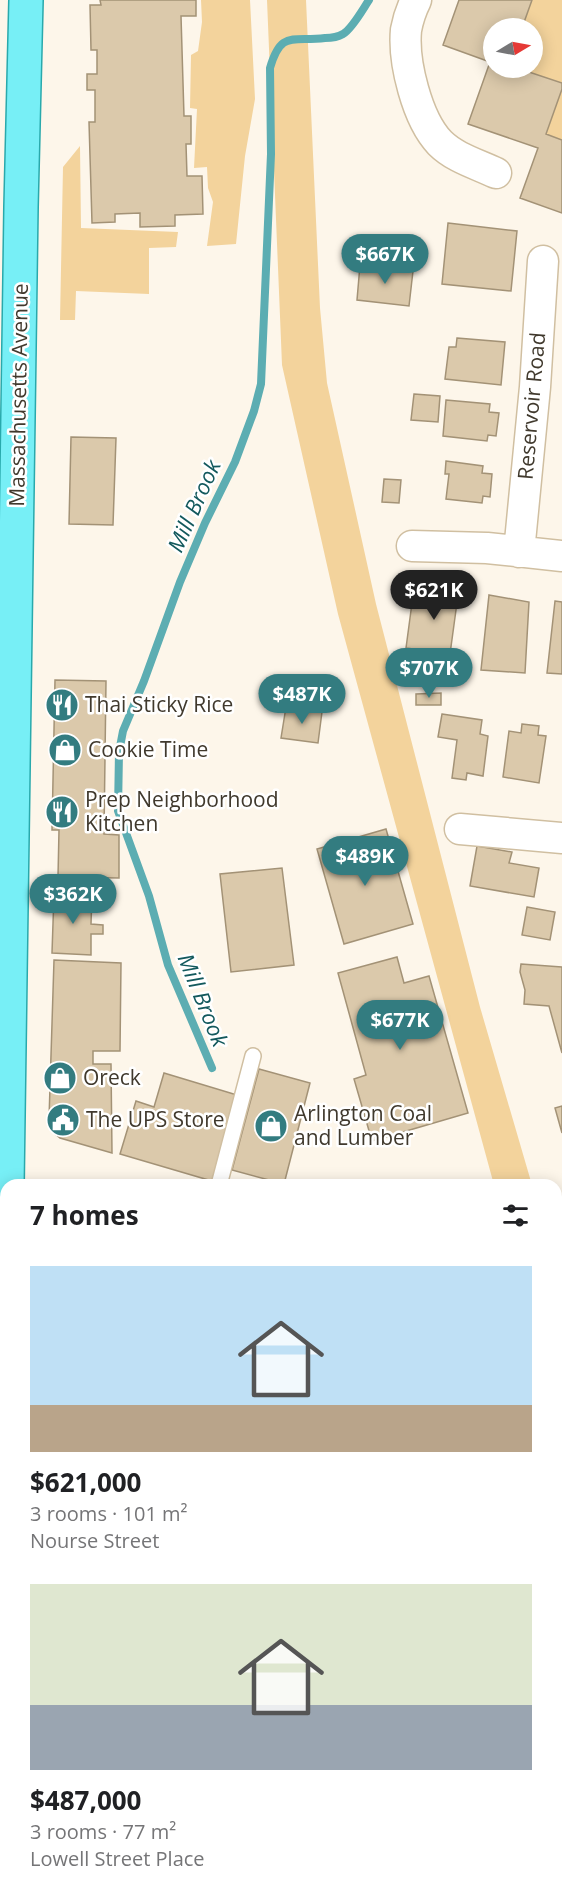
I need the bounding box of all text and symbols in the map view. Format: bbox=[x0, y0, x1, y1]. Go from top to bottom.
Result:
north arrow bbox=[483, 18, 543, 78]
map controls bbox=[483, 18, 543, 78]
pin: $667K bbox=[343, 234, 427, 285]
text: $667K bbox=[355, 240, 415, 267]
street label: Massachusetts Avenue bbox=[2, 283, 34, 507]
street label: Reservoir Road bbox=[511, 331, 551, 481]
water label: Mill Brook bbox=[159, 454, 227, 557]
pin: $621K bbox=[392, 570, 476, 621]
text: $621K bbox=[404, 576, 464, 603]
pin: $707K bbox=[387, 648, 471, 699]
text: $707K bbox=[399, 654, 459, 681]
pin: $487K bbox=[260, 674, 344, 725]
text: $487K bbox=[272, 680, 332, 707]
restaurant icon: Thai Sticky Rice bbox=[44, 687, 80, 723]
place label: Thai Sticky Rice bbox=[85, 690, 233, 718]
shop icon: Cookie Time bbox=[47, 732, 83, 768]
place label: Cookie Time bbox=[88, 735, 208, 763]
place label: Prep Neighborhood Kitchen bbox=[85, 785, 279, 837]
restaurant icon: Prep Neighborhood Kitchen bbox=[44, 794, 80, 830]
pin: $489K bbox=[323, 836, 407, 887]
text: $489K bbox=[335, 842, 395, 869]
pin: $362K bbox=[31, 874, 115, 925]
text: $362K bbox=[43, 880, 103, 907]
water label: Mill Brook bbox=[172, 948, 237, 1052]
pin: $677K bbox=[358, 1000, 442, 1051]
text: $677K bbox=[370, 1006, 430, 1033]
shop icon: Oreck bbox=[42, 1060, 78, 1096]
place label: Oreck bbox=[83, 1063, 141, 1091]
place label: Arlington Coal and Lumber bbox=[294, 1099, 432, 1151]
public building icon: The UPS Store bbox=[45, 1102, 81, 1138]
place label: The UPS Store bbox=[86, 1105, 225, 1133]
shop icon: Arlington Coal and Lumber bbox=[253, 1108, 289, 1144]
text: 7 homes bbox=[30, 1197, 139, 1233]
icon: filters bbox=[499, 1199, 532, 1232]
icon: home bbox=[227, 1305, 335, 1413]
text: $621,000 bbox=[30, 1464, 141, 1500]
text: 3 rooms · 101 m² bbox=[30, 1500, 188, 1527]
text: Nourse Street bbox=[30, 1527, 159, 1554]
icon: home bbox=[227, 1623, 335, 1731]
text: $487,000 bbox=[30, 1782, 141, 1818]
text: 3 rooms · 77 m² bbox=[30, 1818, 176, 1845]
text: Lowell Street Place bbox=[30, 1845, 205, 1872]

